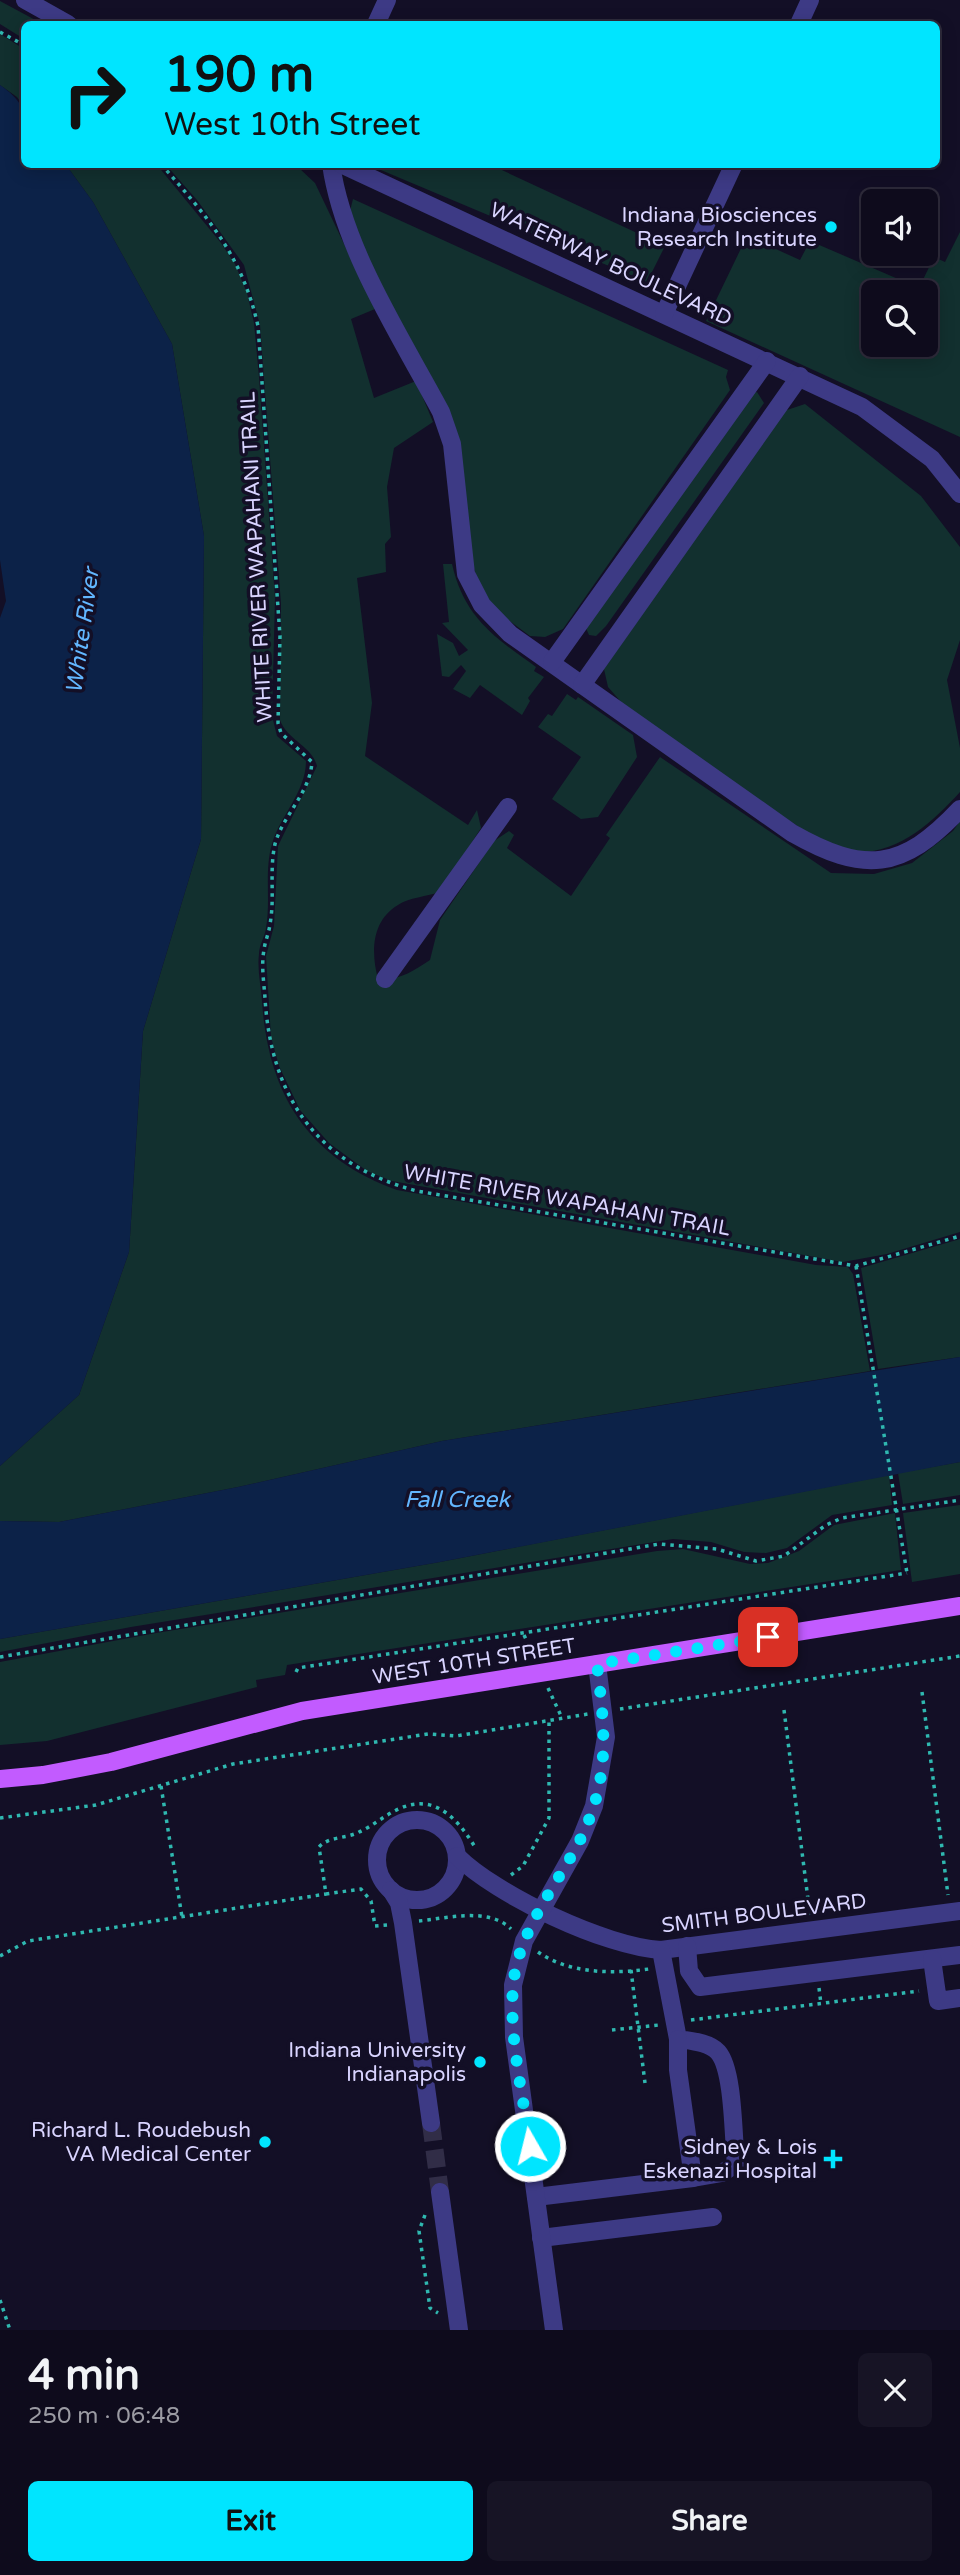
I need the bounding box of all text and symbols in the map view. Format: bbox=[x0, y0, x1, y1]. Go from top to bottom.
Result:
text: 190 m bbox=[164, 46, 314, 105]
icon: right bbox=[49, 49, 140, 140]
text: West 10th Street bbox=[164, 106, 420, 144]
map controls bbox=[861, 189, 938, 357]
button: sound bbox=[861, 189, 938, 266]
street label: WATERWAY BOULEVARD bbox=[486, 197, 736, 332]
place label: Indiana Biosciences Research Institute bbox=[621, 203, 817, 252]
marker: Indiana Biosciences Research Institute bbox=[823, 219, 839, 235]
button: search bbox=[861, 280, 938, 357]
street label: WHITE RIVER WAPAHANI TRAIL bbox=[235, 391, 278, 723]
water label: White River bbox=[60, 563, 106, 696]
street label: WHITE RIVER WAPAHANI TRAIL bbox=[402, 1159, 732, 1242]
water label: Fall Creek bbox=[404, 1486, 511, 1514]
pin bbox=[738, 1607, 798, 1667]
icon: arrive bbox=[749, 1618, 787, 1656]
street label: WEST 10TH STREET bbox=[371, 1633, 577, 1690]
street label: SMITH BOULEVARD bbox=[660, 1889, 868, 1938]
place label: Indiana University Indianapolis bbox=[288, 2038, 466, 2087]
marker: Indiana University Indianapolis bbox=[472, 2054, 488, 2070]
position arrow bbox=[493, 2109, 567, 2183]
place label: Richard L. Roudebush VA Medical Center bbox=[31, 2118, 251, 2167]
marker: Richard L. Roudebush VA Medical Center bbox=[257, 2134, 273, 2150]
place label: Sidney & Lois Eskenazi Hospital bbox=[643, 2135, 817, 2184]
marker: Sidney & Lois Eskenazi Hospital bbox=[823, 2149, 843, 2169]
text: 4 min bbox=[28, 2350, 140, 2401]
button: close bbox=[858, 2353, 932, 2427]
text: 250 m · 06:48 bbox=[28, 2402, 180, 2430]
button: Exit bbox=[28, 2481, 473, 2561]
button: Share bbox=[487, 2481, 932, 2561]

